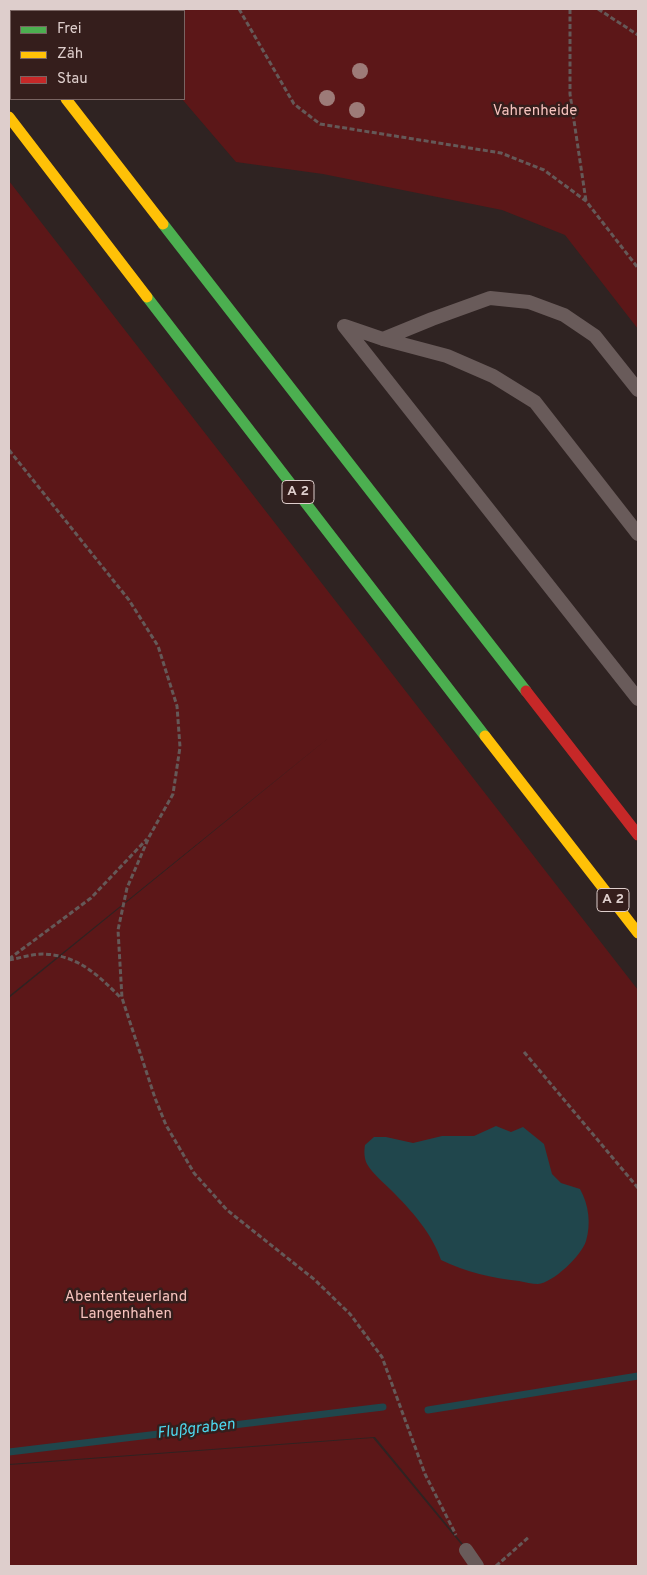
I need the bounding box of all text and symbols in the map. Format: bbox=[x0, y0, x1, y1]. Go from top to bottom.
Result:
legend bbox=[10, 10, 185, 100]
text: Frei bbox=[57, 20, 82, 39]
text: Zäh bbox=[57, 45, 83, 64]
text: Stau bbox=[57, 70, 88, 89]
park label: Vahrenheide bbox=[493, 103, 577, 121]
road number: A 2 bbox=[282, 481, 314, 504]
road number: A 2 bbox=[597, 888, 629, 912]
park label: Abententeuerland Langenhahen bbox=[65, 1289, 187, 1324]
water label: Flußgraben bbox=[156, 1416, 236, 1444]

